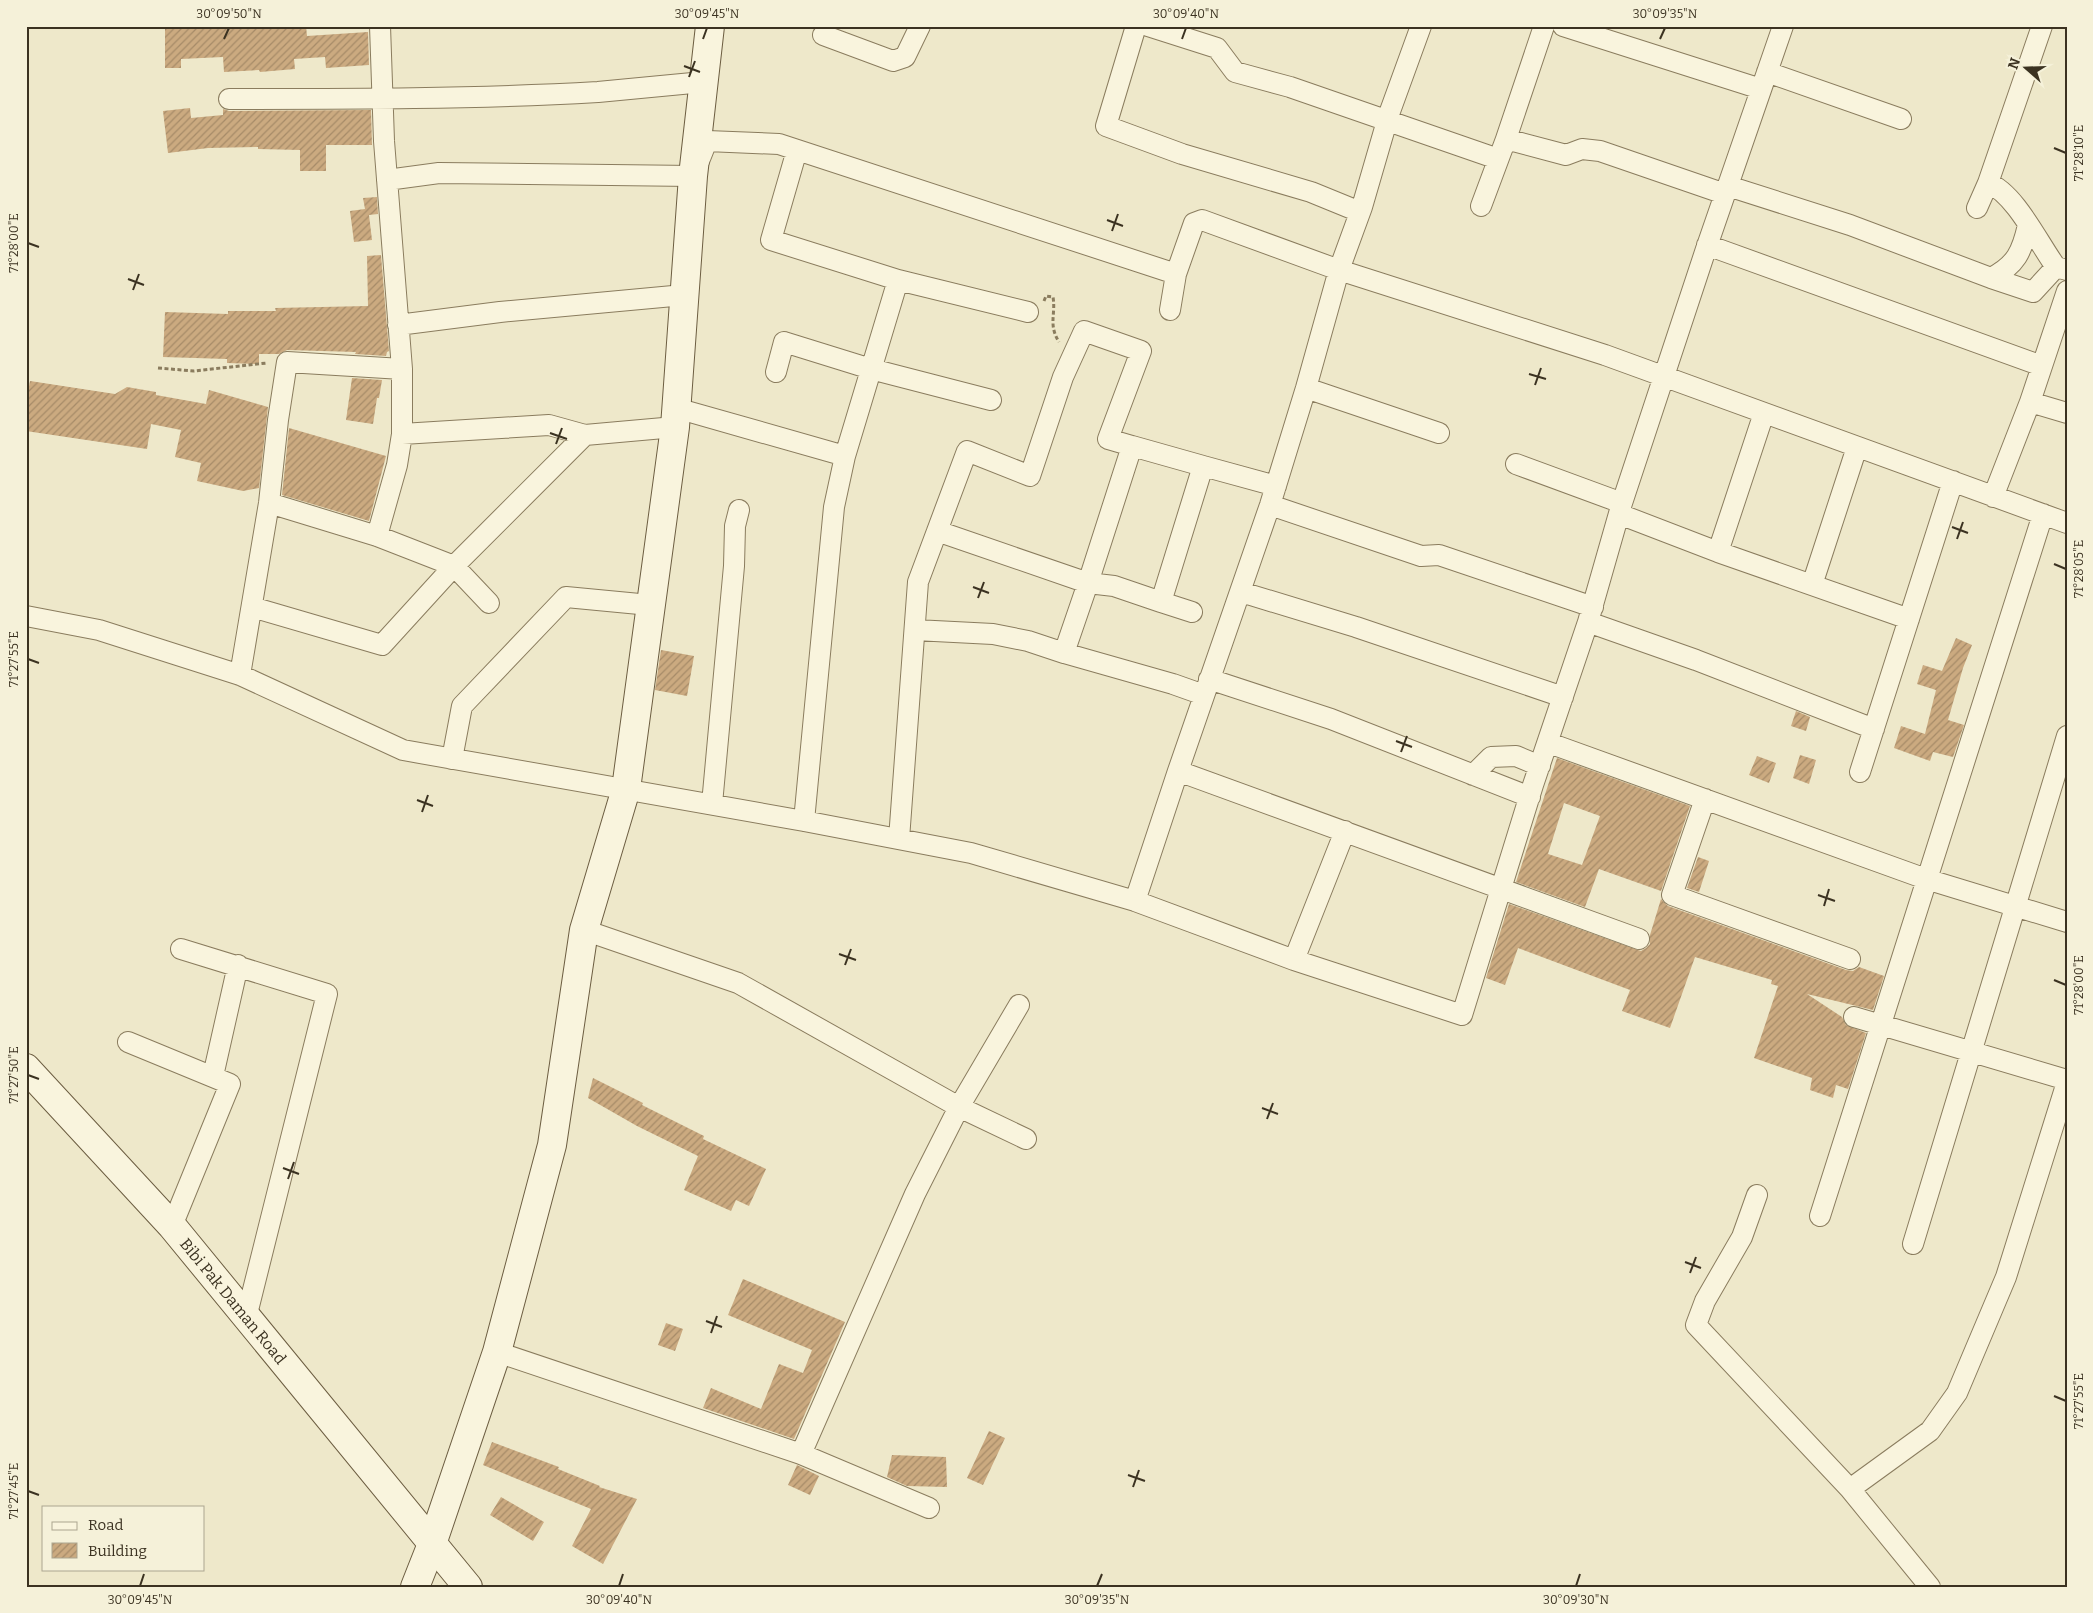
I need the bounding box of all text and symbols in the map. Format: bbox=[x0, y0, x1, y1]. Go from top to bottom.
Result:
text: 30°09'50"N bbox=[196, 7, 262, 21]
text: 30°09'45"N bbox=[675, 7, 740, 21]
text: 30°09'40"N bbox=[1153, 7, 1219, 21]
text: 30°09'35"N bbox=[1633, 7, 1698, 21]
north arrow bbox=[2000, 42, 2050, 92]
text: N bbox=[2004, 56, 2024, 72]
text: 71°28'10"E bbox=[2072, 125, 2086, 181]
text: 71°28'00"E bbox=[7, 213, 21, 273]
text: 71°28'05"E bbox=[2072, 540, 2086, 598]
text: 71°27'55"E bbox=[7, 631, 21, 687]
text: 71°28'00"E bbox=[2072, 955, 2086, 1015]
text: 71°27'50"E bbox=[7, 1046, 21, 1104]
street label: Bibi Pak Daman Road bbox=[176, 1234, 291, 1368]
text: 71°27'55"E bbox=[2072, 1373, 2086, 1429]
text: 71°27'45"E bbox=[7, 1463, 21, 1519]
legend bbox=[42, 1506, 205, 1570]
text: Road bbox=[88, 1516, 123, 1534]
text: Building bbox=[88, 1542, 147, 1560]
text: 30°09'45"N bbox=[108, 1593, 173, 1607]
text: 30°09'40"N bbox=[586, 1593, 652, 1607]
text: 30°09'35"N bbox=[1065, 1593, 1130, 1607]
text: 30°09'30"N bbox=[1543, 1593, 1609, 1607]

